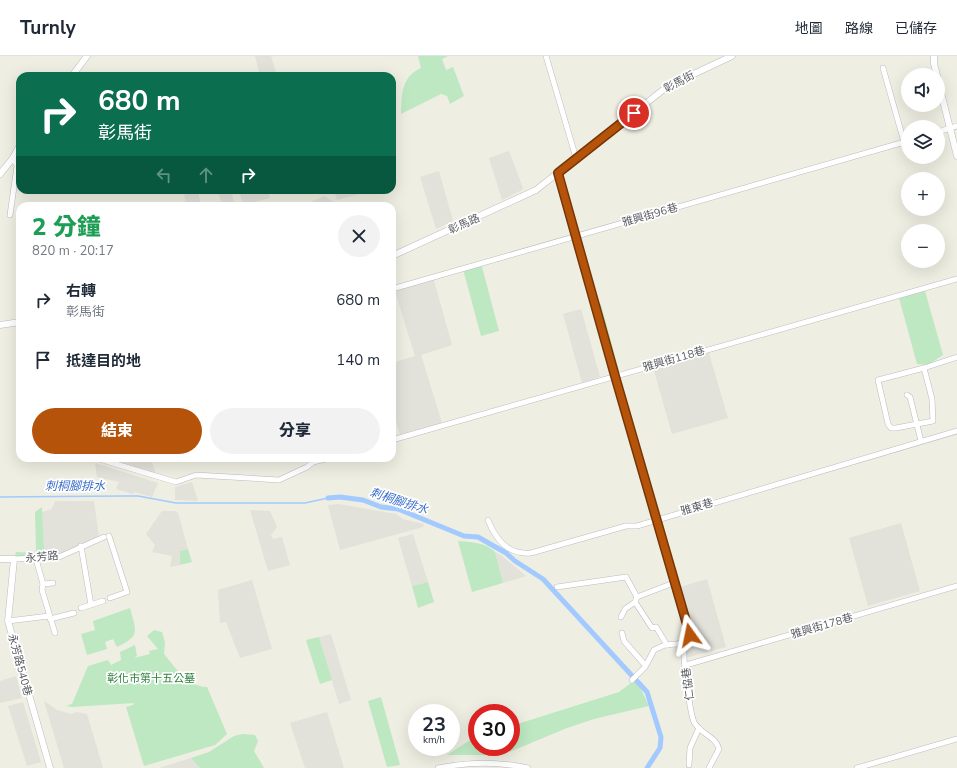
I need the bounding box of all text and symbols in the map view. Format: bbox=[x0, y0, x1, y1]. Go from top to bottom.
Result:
text: Turnly bbox=[20, 15, 76, 41]
text: 地圖 bbox=[795, 19, 823, 38]
text: 路線 bbox=[845, 19, 873, 38]
text: 已儲存 bbox=[895, 19, 937, 38]
street label: 彰馬街 bbox=[661, 68, 697, 96]
map controls bbox=[901, 68, 945, 268]
button: sound bbox=[901, 68, 945, 112]
text: 680 m bbox=[98, 82, 181, 120]
icon: right bbox=[32, 88, 84, 140]
pin bbox=[617, 96, 651, 130]
icon: arrive bbox=[623, 102, 645, 124]
button: layers bbox=[901, 120, 945, 164]
text: 彰馬街 bbox=[98, 121, 152, 145]
icon: left bbox=[153, 164, 175, 186]
icon: ahead bbox=[195, 164, 217, 186]
icon: right bbox=[237, 164, 259, 186]
button: + bbox=[901, 172, 945, 216]
street label: 雅興街96巷 bbox=[620, 200, 680, 230]
street label: 彰馬路 bbox=[446, 210, 482, 238]
text: 2 分鐘 bbox=[32, 211, 101, 243]
button: close bbox=[338, 215, 380, 257]
button: − bbox=[901, 224, 945, 268]
text: 820 m · 20:17 bbox=[32, 242, 114, 260]
text: 右轉 bbox=[66, 281, 96, 301]
icon: right bbox=[32, 289, 54, 311]
text: 680 m bbox=[336, 290, 380, 310]
text: 彰馬街 bbox=[66, 303, 105, 321]
street label: 雅興街118巷 bbox=[641, 343, 707, 375]
icon: arrive bbox=[32, 349, 54, 371]
text: 140 m bbox=[336, 350, 380, 370]
text: 抵達目的地 bbox=[66, 351, 141, 371]
button: 結束 bbox=[32, 408, 202, 454]
button: 分享 bbox=[210, 408, 380, 454]
water label: 刺桐腳排水 bbox=[45, 478, 106, 494]
water label: 刺桐腳排水 bbox=[368, 484, 431, 518]
street label: 雅東巷 bbox=[679, 495, 715, 519]
street label: 永芳路 bbox=[25, 548, 59, 566]
street label: 雅興街178巷 bbox=[789, 610, 855, 642]
position arrow bbox=[669, 614, 711, 656]
street label: 永芳路540巷 bbox=[4, 632, 36, 698]
street label: 仁協巷 bbox=[679, 667, 697, 701]
park label: 彰化市第十五公墓 bbox=[107, 671, 195, 686]
speed limit sign: 30 bbox=[468, 704, 520, 756]
text: 23 bbox=[422, 711, 446, 738]
text: km/h bbox=[423, 733, 445, 747]

